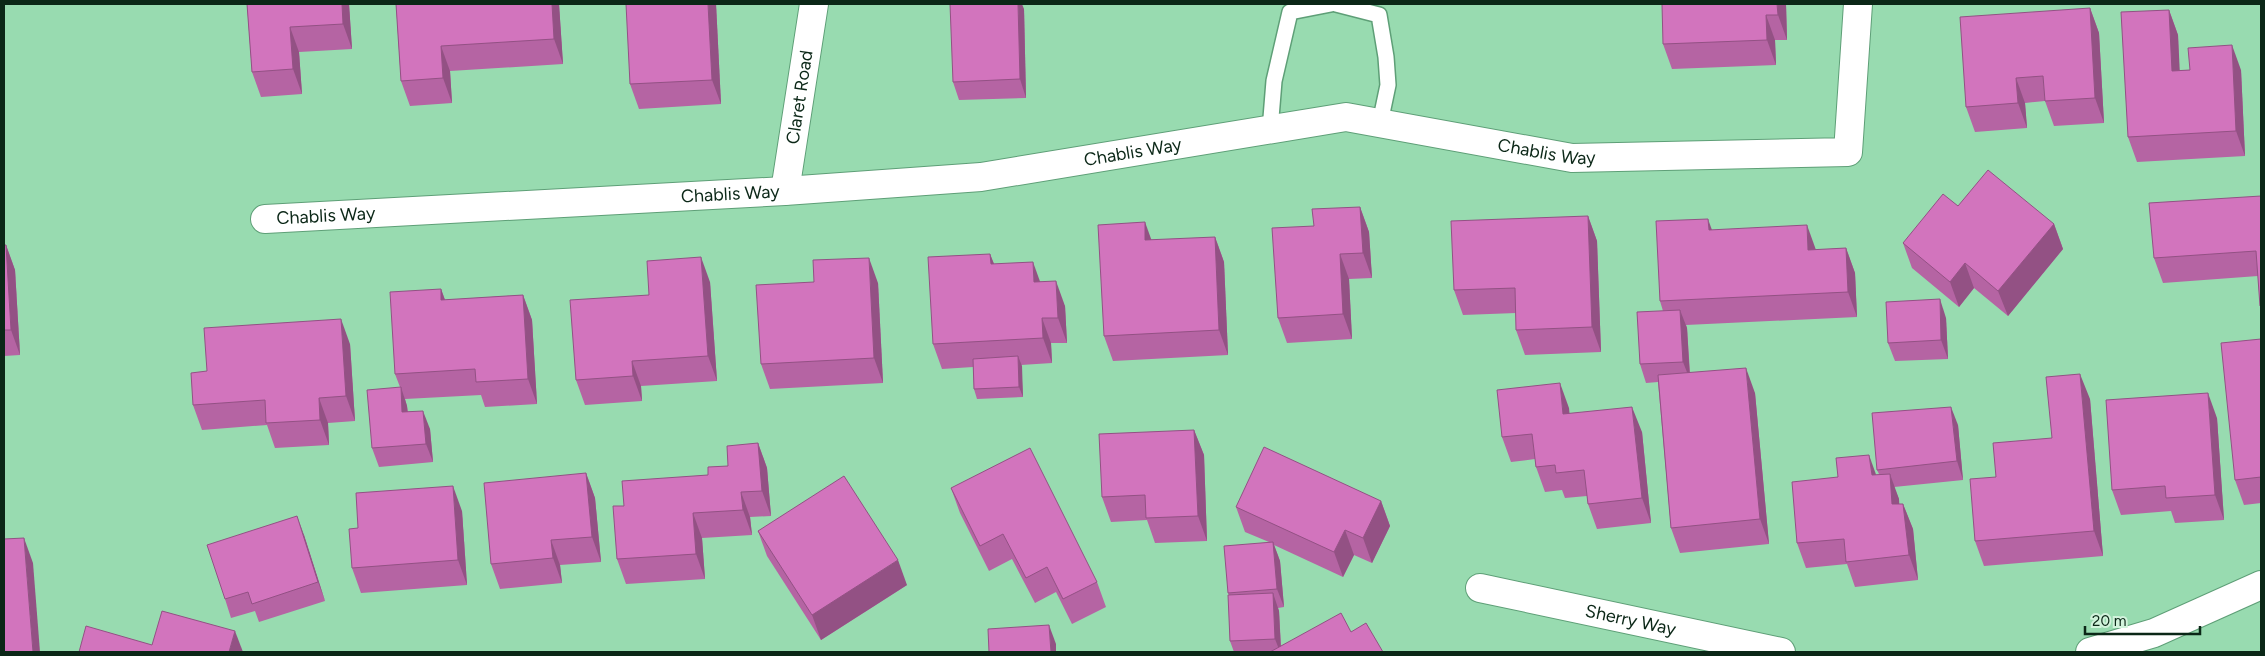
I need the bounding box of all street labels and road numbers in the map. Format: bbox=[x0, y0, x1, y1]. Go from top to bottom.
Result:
street label: Claret Road bbox=[781, 49, 818, 146]
street label: Chablis Way bbox=[1082, 133, 1184, 171]
street label: Chablis Way bbox=[1496, 134, 1596, 170]
street label: Chablis Way bbox=[680, 180, 781, 208]
street label: Chablis Way bbox=[276, 202, 376, 229]
street label: Sherry Way bbox=[1583, 600, 1678, 640]

